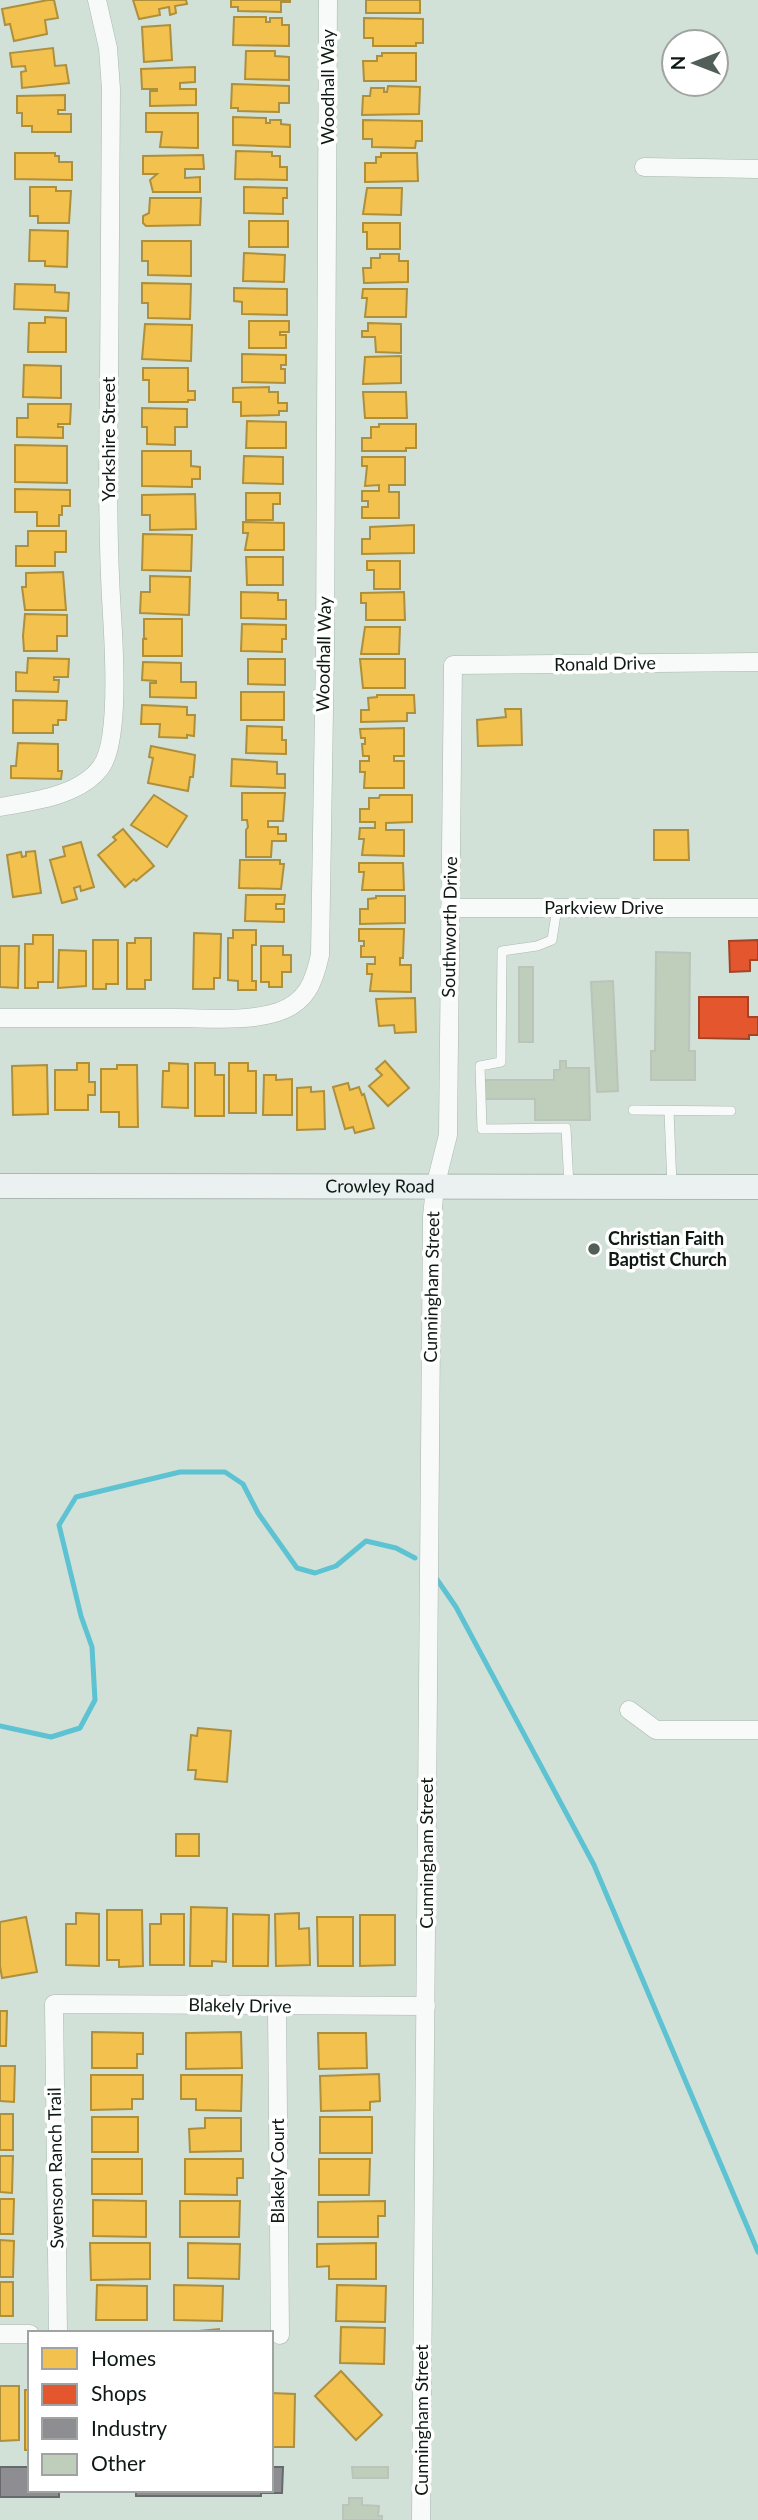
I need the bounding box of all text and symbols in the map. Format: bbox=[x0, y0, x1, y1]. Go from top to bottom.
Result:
street label: Woodhall Way bbox=[316, 28, 338, 145]
north arrow bbox=[660, 28, 730, 98]
text: N bbox=[666, 56, 689, 70]
street label: Yorkshire Street bbox=[97, 376, 119, 502]
street label: Woodhall Way bbox=[311, 595, 335, 712]
street label: Ronald Drive bbox=[554, 651, 656, 675]
street label: Southworth Drive bbox=[437, 856, 461, 998]
street label: Parkview Drive bbox=[544, 896, 664, 918]
street label: Crowley Road bbox=[325, 1174, 435, 1197]
street label: Cunningham Street bbox=[419, 1210, 443, 1363]
place label: Christian Faith Baptist Church bbox=[608, 1227, 727, 1270]
marker: Christian Faith Baptist Church bbox=[586, 1241, 602, 1257]
street label: Cunningham Street bbox=[415, 1777, 437, 1929]
street label: Blakely Drive bbox=[188, 1993, 292, 2017]
street label: Swenson Ranch Trail bbox=[43, 2087, 67, 2249]
street label: Blakely Court bbox=[266, 2118, 288, 2224]
legend bbox=[28, 2331, 273, 2492]
street label: Cunningham Street bbox=[410, 2344, 432, 2496]
text: Homes bbox=[91, 2345, 156, 2370]
text: Shops bbox=[91, 2380, 147, 2405]
text: Industry bbox=[91, 2415, 167, 2440]
text: Other bbox=[91, 2450, 146, 2475]

